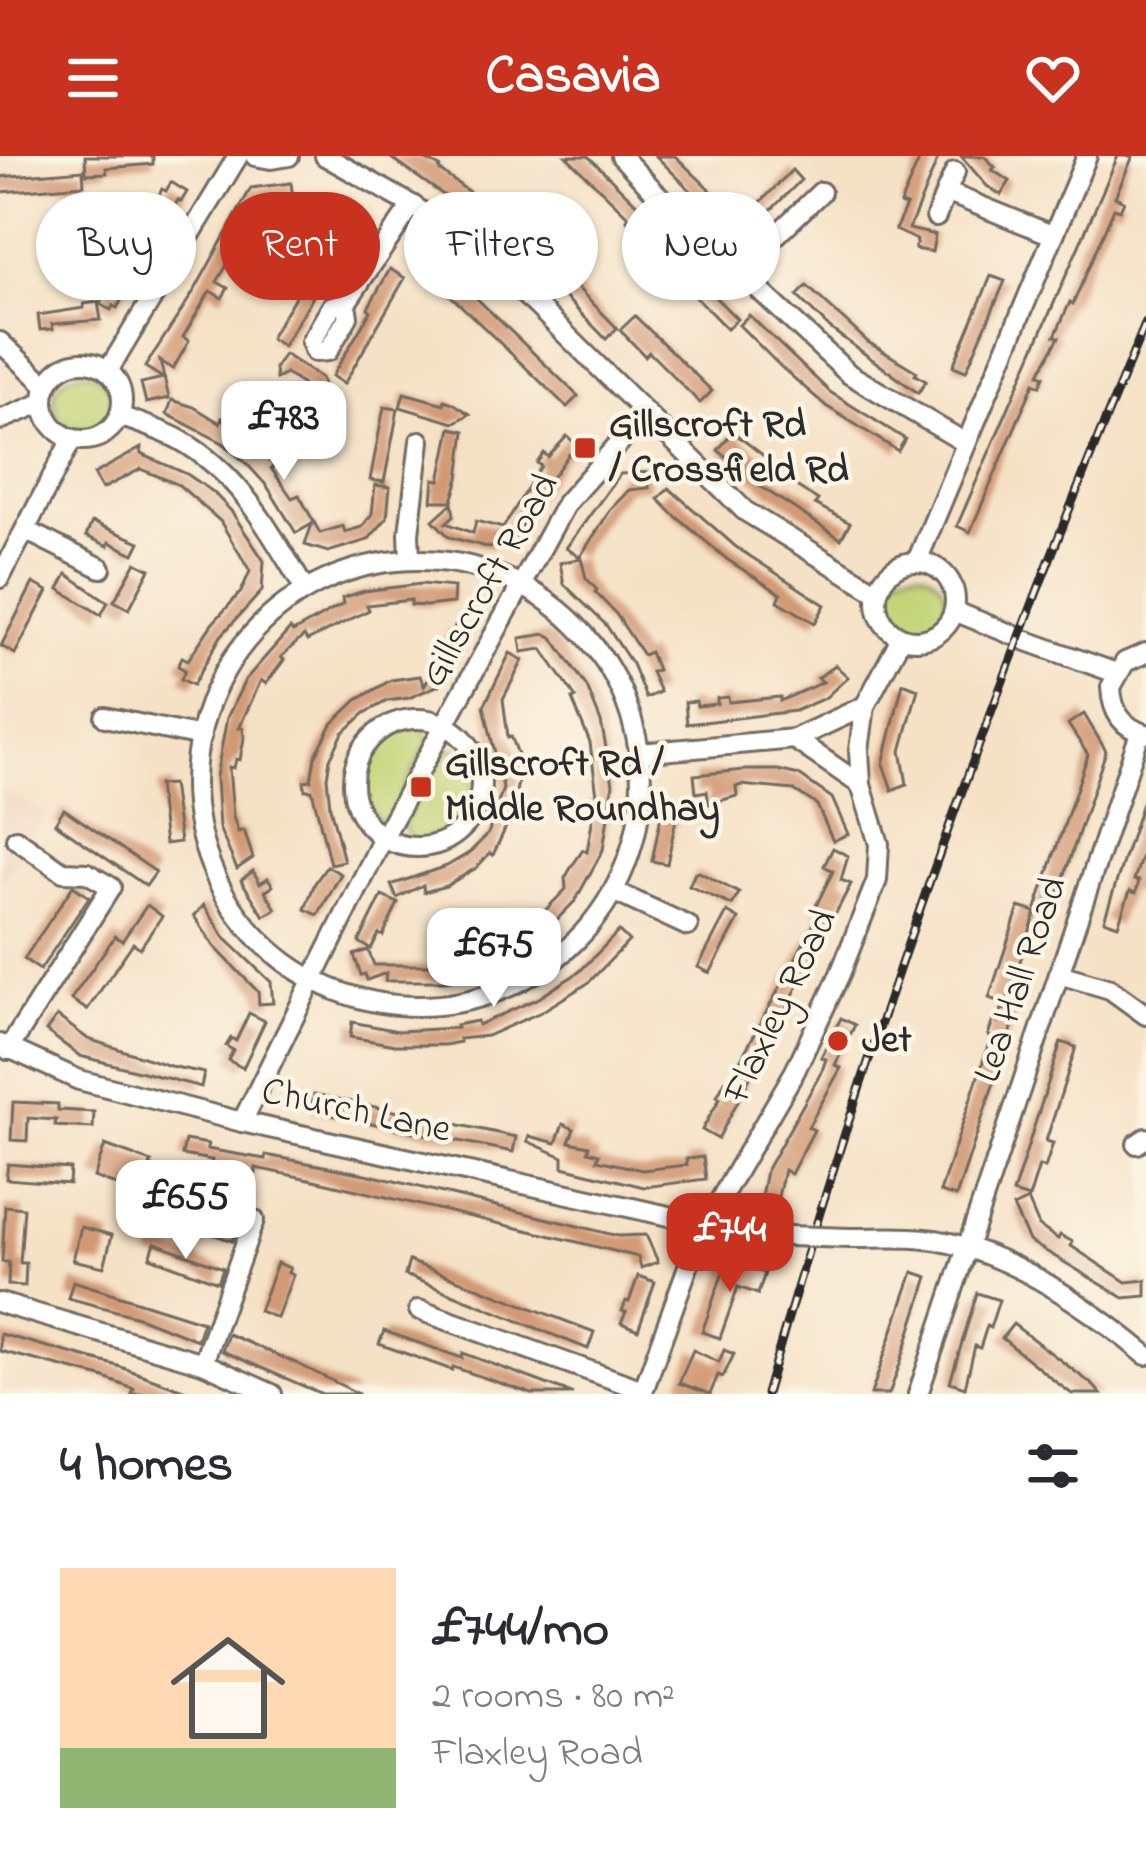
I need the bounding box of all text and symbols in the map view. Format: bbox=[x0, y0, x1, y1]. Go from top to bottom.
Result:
text: Casavia bbox=[485, 39, 661, 117]
icon: menu bbox=[60, 45, 126, 111]
icon: heart bbox=[1020, 45, 1086, 111]
chip: Buy bbox=[36, 192, 196, 300]
chip: Rent bbox=[220, 192, 380, 300]
chip: Filters bbox=[404, 192, 598, 300]
chip: New bbox=[622, 192, 780, 300]
pin: £783 bbox=[213, 381, 355, 483]
text: £783 bbox=[248, 391, 320, 448]
place label: Gillscroft Rd / Crossfield Rd bbox=[608, 398, 849, 500]
marker: Gillscroft Rd / Crossfield Rd bbox=[572, 435, 598, 461]
street label: Gillscroft Road bbox=[407, 463, 575, 698]
place label: Gillscroft Rd / Middle Roundhay bbox=[445, 737, 720, 839]
marker: Gillscroft Rd / Middle Roundhay bbox=[408, 774, 434, 800]
street label: Lea Hall Road bbox=[960, 869, 1084, 1091]
street label: Flaxley Road bbox=[710, 900, 854, 1115]
pin: £675 bbox=[423, 908, 565, 1010]
text: £675 bbox=[454, 918, 534, 975]
place label: Jet bbox=[862, 1013, 913, 1070]
marker: Jet bbox=[825, 1028, 851, 1054]
street label: Church Lane bbox=[256, 1064, 456, 1160]
pin: £655 bbox=[115, 1160, 257, 1262]
text: £655 bbox=[143, 1170, 229, 1227]
pin: £744 bbox=[659, 1193, 801, 1295]
text: £744 bbox=[694, 1203, 766, 1260]
text: 4 homes bbox=[60, 1429, 233, 1504]
icon: filters bbox=[1020, 1433, 1086, 1499]
text: £744/mo bbox=[432, 1594, 609, 1669]
icon: home bbox=[156, 1616, 300, 1760]
text: 2 rooms · 80 m² bbox=[432, 1669, 675, 1726]
text: Flaxley Road bbox=[432, 1726, 643, 1783]

